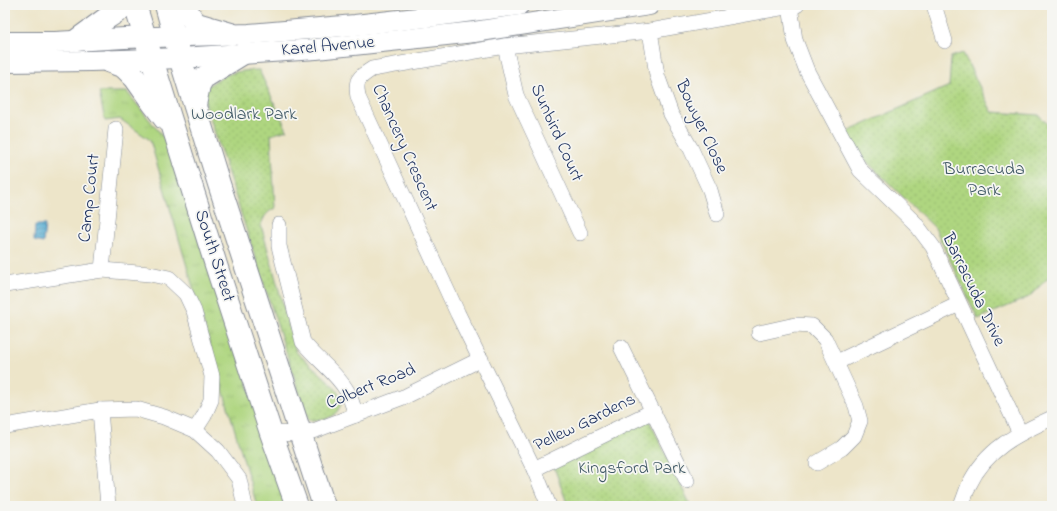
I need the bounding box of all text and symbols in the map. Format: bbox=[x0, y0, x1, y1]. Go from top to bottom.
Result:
street label: Karel Avenue bbox=[280, 30, 377, 64]
street label: Bowyer Close bbox=[667, 75, 735, 179]
street label: Chancery Crescent bbox=[364, 80, 444, 216]
street label: Sunbird Court bbox=[523, 80, 589, 186]
park label: Woodlark Park bbox=[191, 102, 297, 128]
street label: Camp Court bbox=[72, 152, 108, 244]
park label: Burracuda Park bbox=[942, 157, 1025, 204]
street label: South Street bbox=[187, 207, 241, 305]
street label: Barracuda Drive bbox=[934, 228, 1012, 352]
street label: Colbert Road bbox=[322, 357, 420, 417]
street label: Pellew Gardens bbox=[530, 387, 640, 459]
park label: Kingsford Park bbox=[578, 456, 686, 483]

